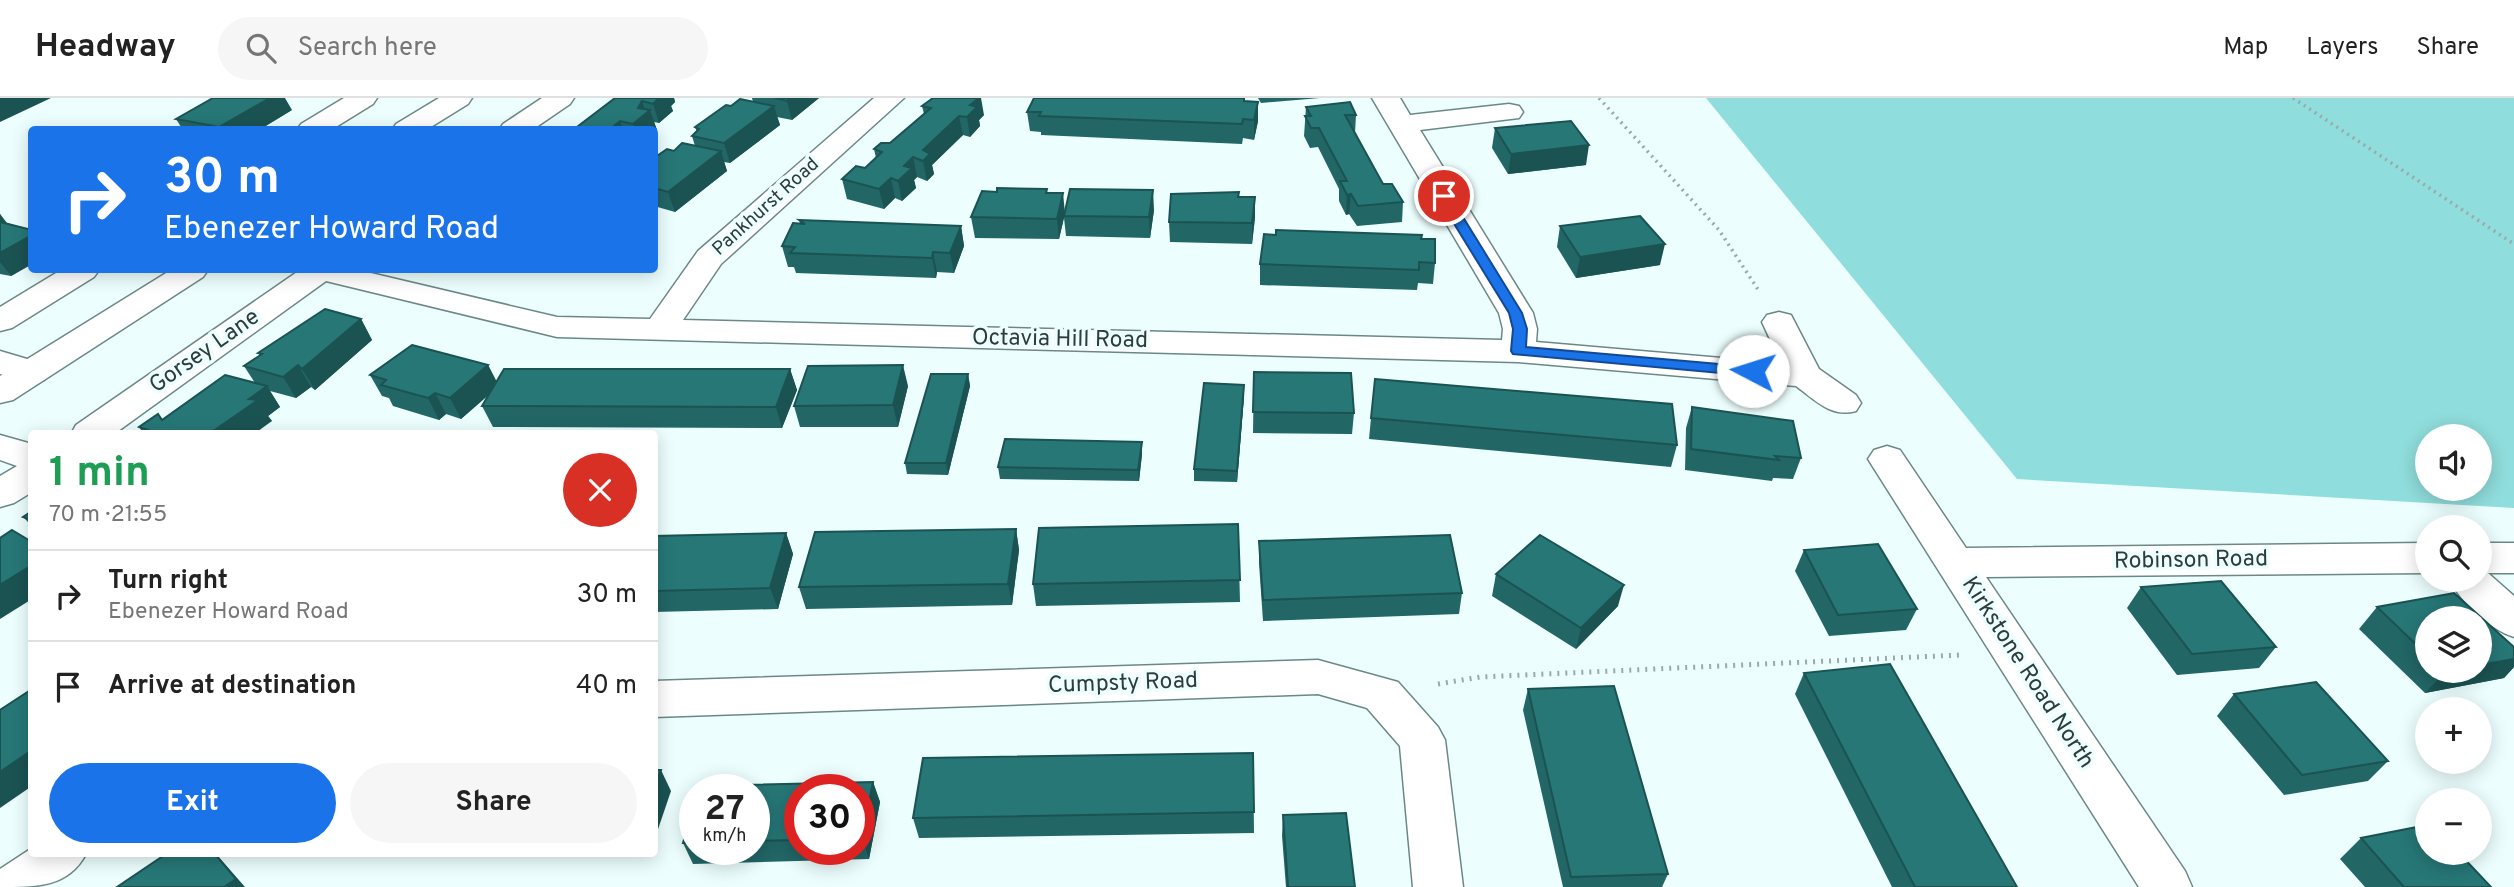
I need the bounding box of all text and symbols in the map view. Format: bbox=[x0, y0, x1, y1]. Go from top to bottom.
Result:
search box bbox=[218, 17, 708, 80]
text: Headway bbox=[35, 27, 176, 69]
icon: search bbox=[242, 29, 280, 67]
text: Search here bbox=[298, 32, 437, 65]
text: Map bbox=[2223, 33, 2268, 63]
text: Layers bbox=[2306, 33, 2378, 63]
text: Share bbox=[2416, 33, 2479, 63]
text: 30 m bbox=[164, 149, 280, 211]
street label: Pankhurst Road bbox=[708, 153, 824, 261]
icon: right bbox=[49, 154, 140, 245]
pin bbox=[1414, 166, 1474, 226]
icon: arrive bbox=[1425, 177, 1463, 215]
text: Ebenezer Howard Road bbox=[164, 210, 499, 250]
street label: Gorsey Lane bbox=[144, 303, 266, 401]
street label: Octavia Hill Road bbox=[972, 324, 1148, 356]
position arrow bbox=[1716, 334, 1790, 408]
map controls bbox=[2415, 424, 2492, 865]
button: sound bbox=[2415, 424, 2492, 501]
text: 1 min bbox=[49, 448, 150, 501]
button: close bbox=[563, 453, 637, 527]
text: 70 m · 21:55 bbox=[49, 501, 167, 530]
button: search bbox=[2415, 515, 2492, 592]
street label: Robinson Road bbox=[2114, 545, 2268, 577]
text: Turn right bbox=[108, 565, 228, 598]
street label: Kirkstone Road North bbox=[1954, 572, 2100, 774]
icon: right bbox=[49, 577, 87, 615]
text: 30 m bbox=[577, 579, 637, 612]
text: Ebenezer Howard Road bbox=[108, 598, 349, 627]
button: layers bbox=[2415, 606, 2492, 683]
street label: Cumpsty Road bbox=[1047, 667, 1199, 701]
icon: arrive bbox=[49, 668, 87, 706]
text: Arrive at destination bbox=[108, 670, 356, 703]
text: 40 m bbox=[576, 670, 637, 703]
button: + bbox=[2415, 697, 2492, 774]
button: Exit bbox=[49, 763, 336, 843]
button: Share bbox=[350, 763, 637, 843]
speed limit sign: 30 bbox=[784, 774, 875, 865]
text: 27 bbox=[705, 788, 744, 832]
button: − bbox=[2415, 788, 2492, 865]
text: km/h bbox=[703, 825, 746, 848]

